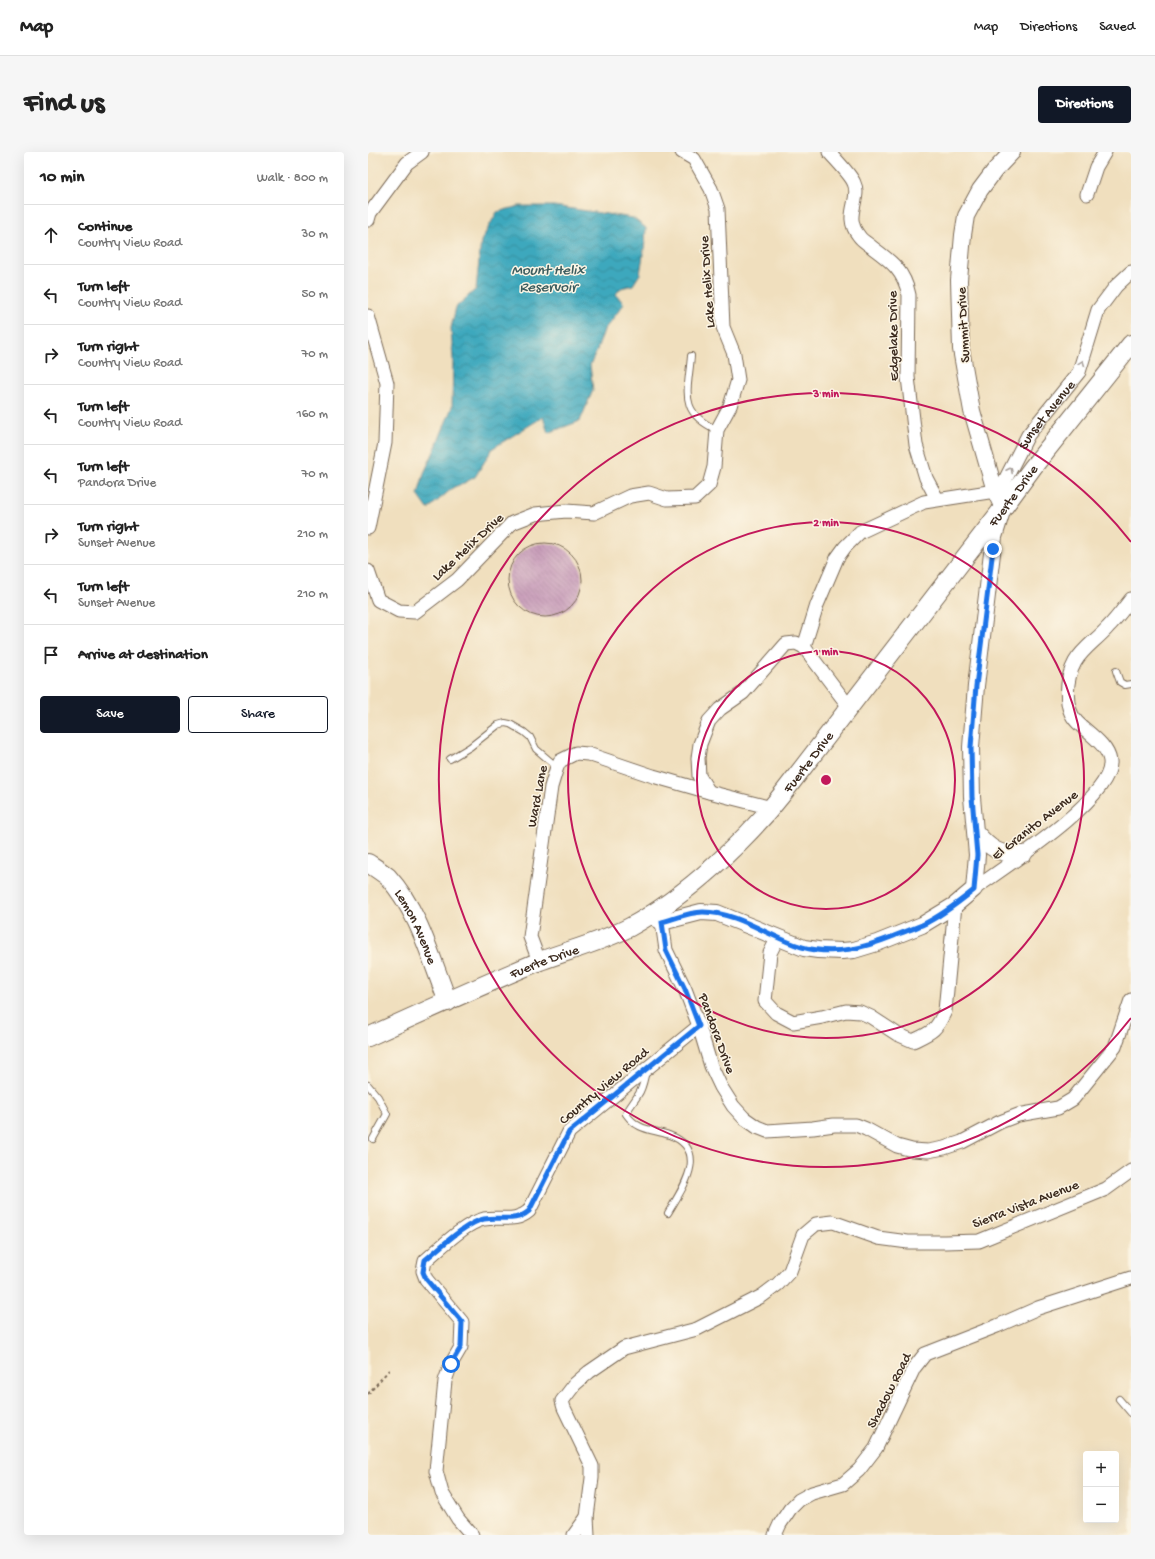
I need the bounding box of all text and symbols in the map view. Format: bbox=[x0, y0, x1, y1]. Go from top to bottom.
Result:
text: Map bbox=[20, 16, 53, 39]
text: Map bbox=[974, 19, 998, 36]
text: Directions bbox=[1020, 19, 1077, 36]
text: Saved bbox=[1099, 19, 1135, 36]
button: Directions bbox=[1038, 86, 1131, 123]
text: Find us bbox=[24, 88, 104, 121]
text: 10 min bbox=[40, 168, 84, 188]
text: Walk · 800 m bbox=[257, 171, 328, 186]
text: Continue bbox=[78, 218, 132, 236]
icon: ahead bbox=[40, 224, 62, 246]
text: 30 m bbox=[302, 227, 328, 242]
street label: Lake Helix Drive bbox=[697, 234, 720, 328]
text: Country View Road bbox=[78, 236, 182, 251]
water label: Mount Helix Reservoir bbox=[512, 262, 587, 297]
text: Turn left bbox=[78, 278, 129, 296]
icon: left bbox=[40, 284, 62, 306]
street label: Summit Drive bbox=[954, 286, 975, 363]
text: 50 m bbox=[301, 287, 328, 302]
street label: Edgelake Drive bbox=[885, 290, 904, 381]
text: Country View Road bbox=[78, 296, 182, 311]
text: Turn right bbox=[78, 338, 138, 356]
icon: right bbox=[40, 344, 62, 366]
text: 70 m bbox=[302, 347, 328, 362]
text: Country View Road bbox=[78, 356, 182, 371]
one-way arrow bbox=[1077, 360, 1086, 367]
street label: Sunset Avenue bbox=[1016, 377, 1080, 453]
text: 3 min bbox=[812, 388, 839, 402]
text: Turn left bbox=[78, 398, 129, 416]
icon: left bbox=[40, 404, 62, 426]
text: 160 m bbox=[296, 407, 328, 422]
text: Country View Road bbox=[78, 416, 182, 431]
text: Turn left bbox=[78, 458, 129, 476]
street label: Fuerte Drive bbox=[985, 462, 1043, 532]
icon: left bbox=[40, 464, 62, 486]
text: 70 m bbox=[302, 467, 328, 482]
one-way arrow bbox=[1005, 467, 1013, 475]
text: Pandora Drive bbox=[78, 476, 156, 491]
street label: Lake Helix Drive bbox=[429, 510, 509, 585]
text: 2 min bbox=[813, 517, 839, 531]
text: Turn right bbox=[78, 518, 138, 536]
icon: right bbox=[40, 524, 62, 546]
text: 210 m bbox=[297, 527, 328, 542]
text: Sunset Avenue bbox=[78, 536, 155, 551]
route end bbox=[984, 540, 1002, 558]
text: Turn left bbox=[78, 578, 129, 596]
icon: left bbox=[40, 584, 62, 606]
text: 210 m bbox=[297, 587, 328, 602]
text: Sunset Avenue bbox=[78, 596, 155, 611]
icon: arrive bbox=[40, 644, 62, 666]
text: Arrive at destination bbox=[78, 646, 208, 664]
text: 1 min bbox=[813, 646, 839, 660]
button: Save bbox=[40, 696, 180, 733]
button: Share bbox=[188, 696, 328, 733]
street label: Fuerte Drive bbox=[780, 728, 839, 798]
street label: Ward Lane bbox=[524, 763, 553, 829]
centre of rings bbox=[819, 773, 833, 787]
street label: El Granito Avenue bbox=[989, 787, 1083, 865]
street label: Lemon Avenue bbox=[389, 887, 440, 968]
street label: Fuerte Drive bbox=[507, 942, 582, 984]
street label: Pandora Drive bbox=[693, 990, 738, 1077]
street label: Country View Road bbox=[556, 1043, 654, 1129]
street label: Sierra Vista Avenue bbox=[970, 1177, 1082, 1233]
street label: Shadow Road bbox=[864, 1349, 917, 1432]
route start bbox=[442, 1355, 460, 1373]
map controls bbox=[1083, 1451, 1119, 1523]
button: + bbox=[1083, 1451, 1119, 1487]
button: − bbox=[1083, 1487, 1119, 1523]

